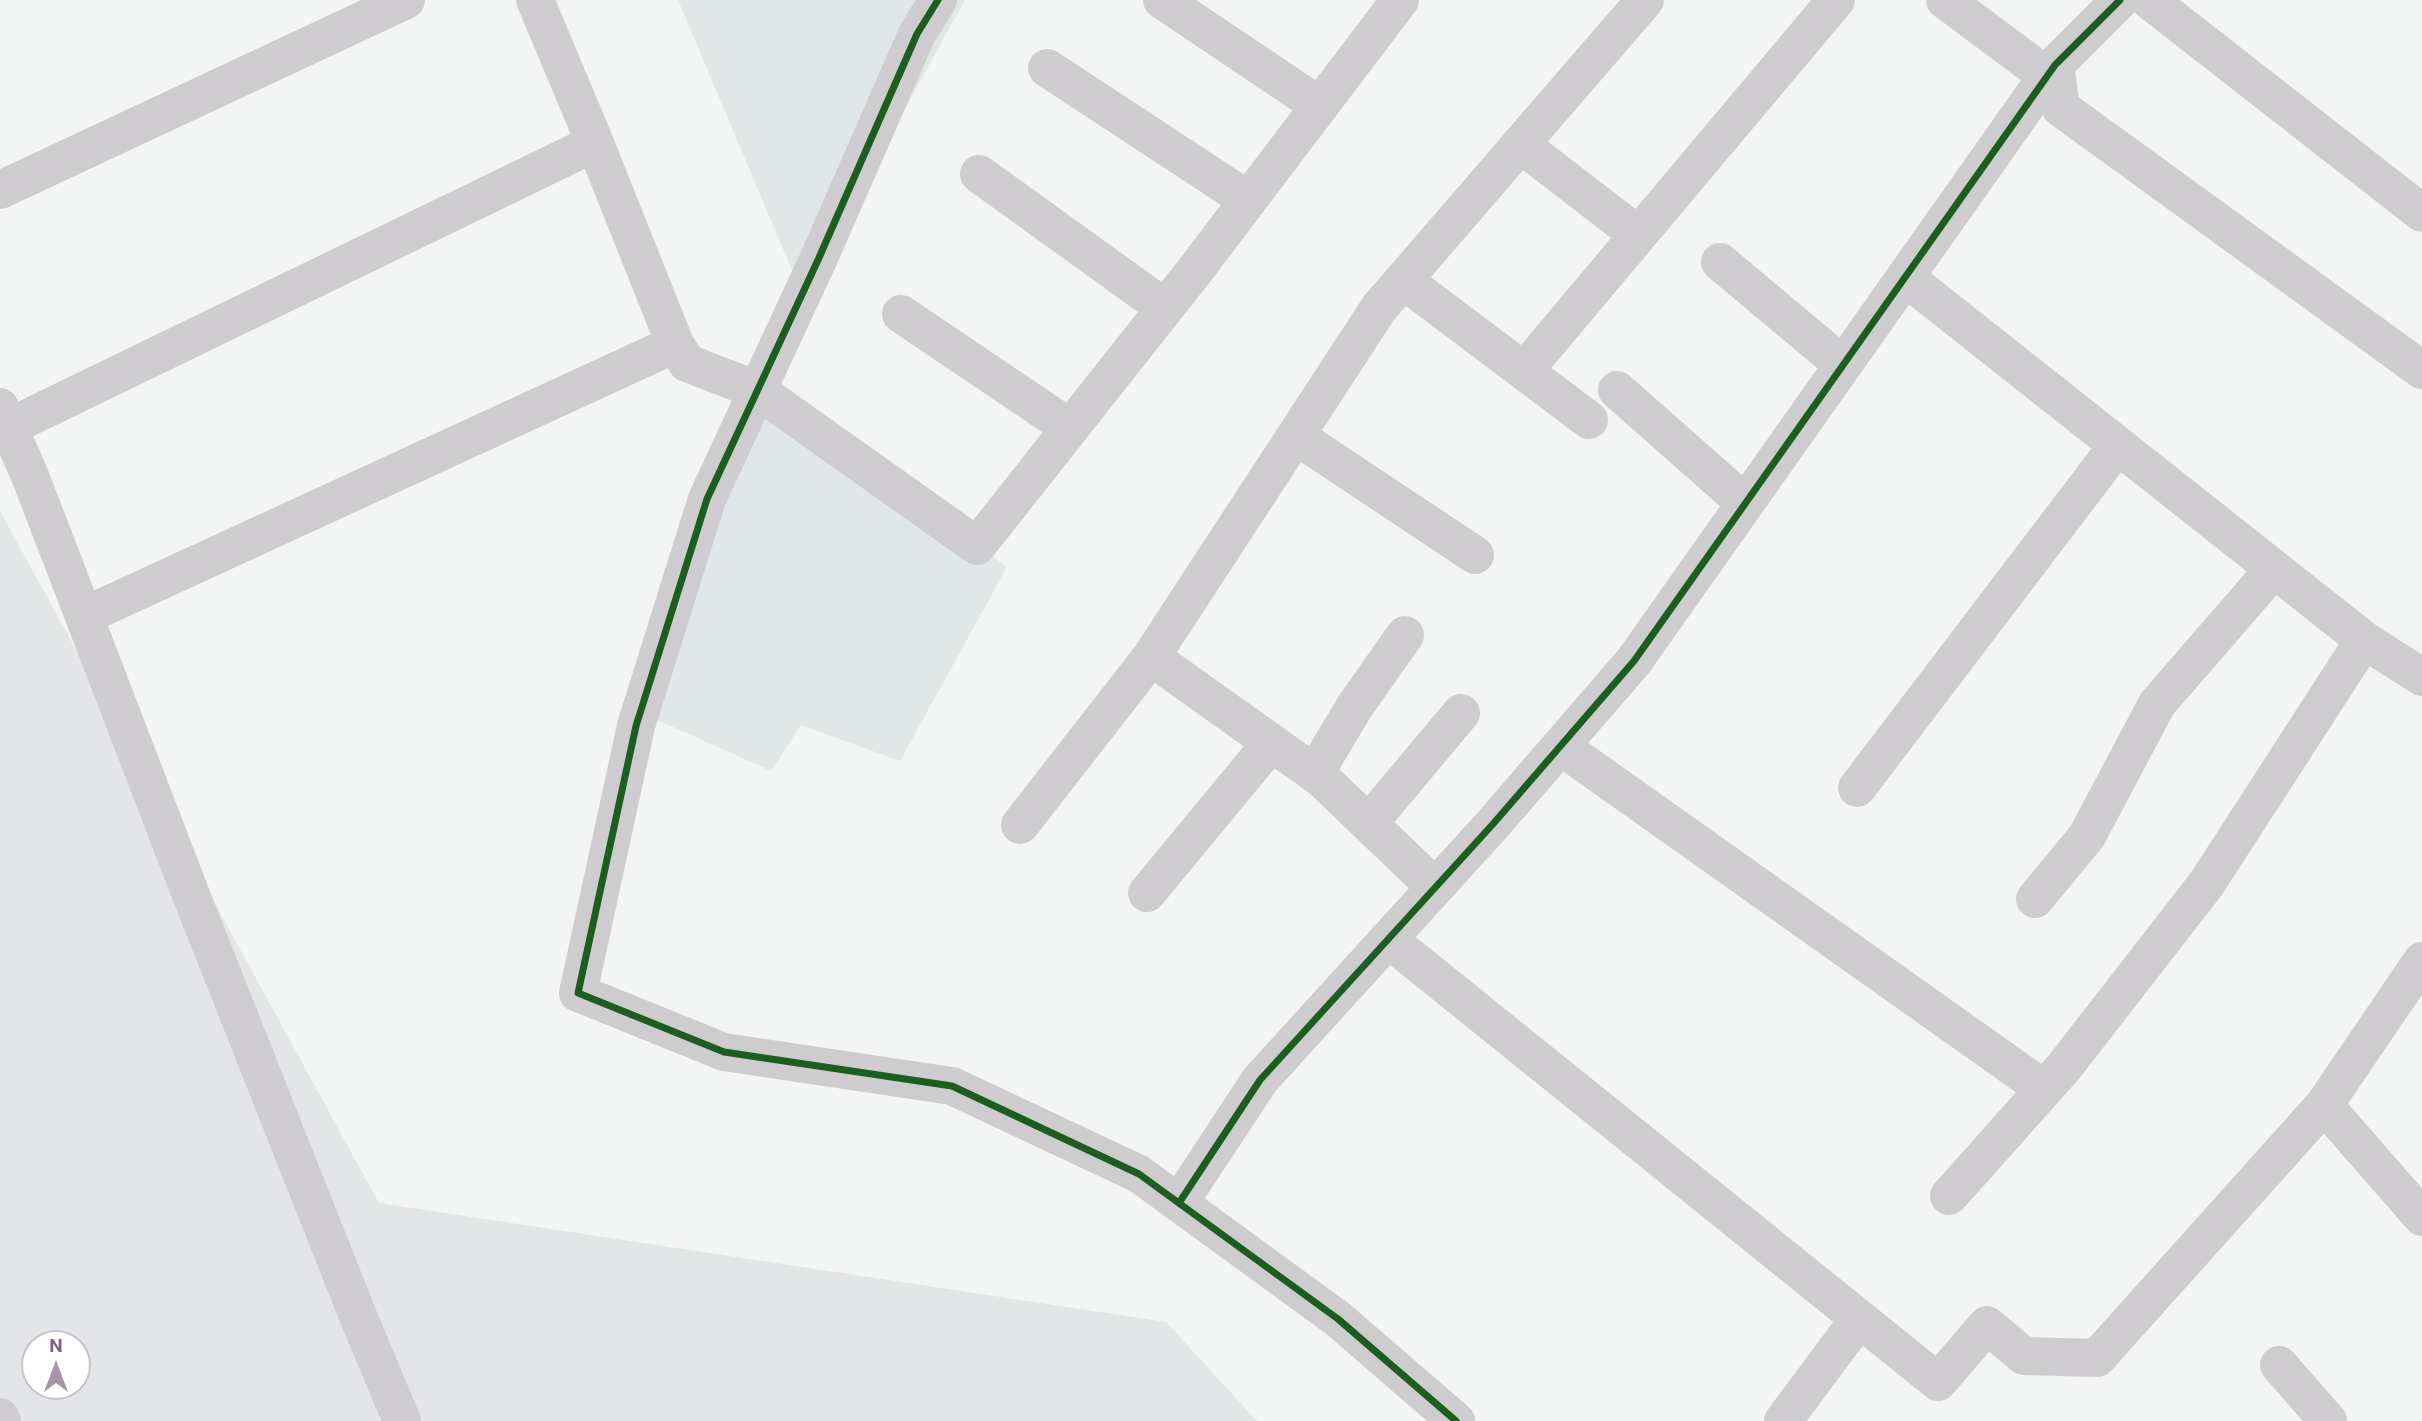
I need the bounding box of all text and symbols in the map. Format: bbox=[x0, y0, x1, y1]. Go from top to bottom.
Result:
north arrow bbox=[21, 1330, 91, 1400]
text: N bbox=[49, 1334, 63, 1357]

